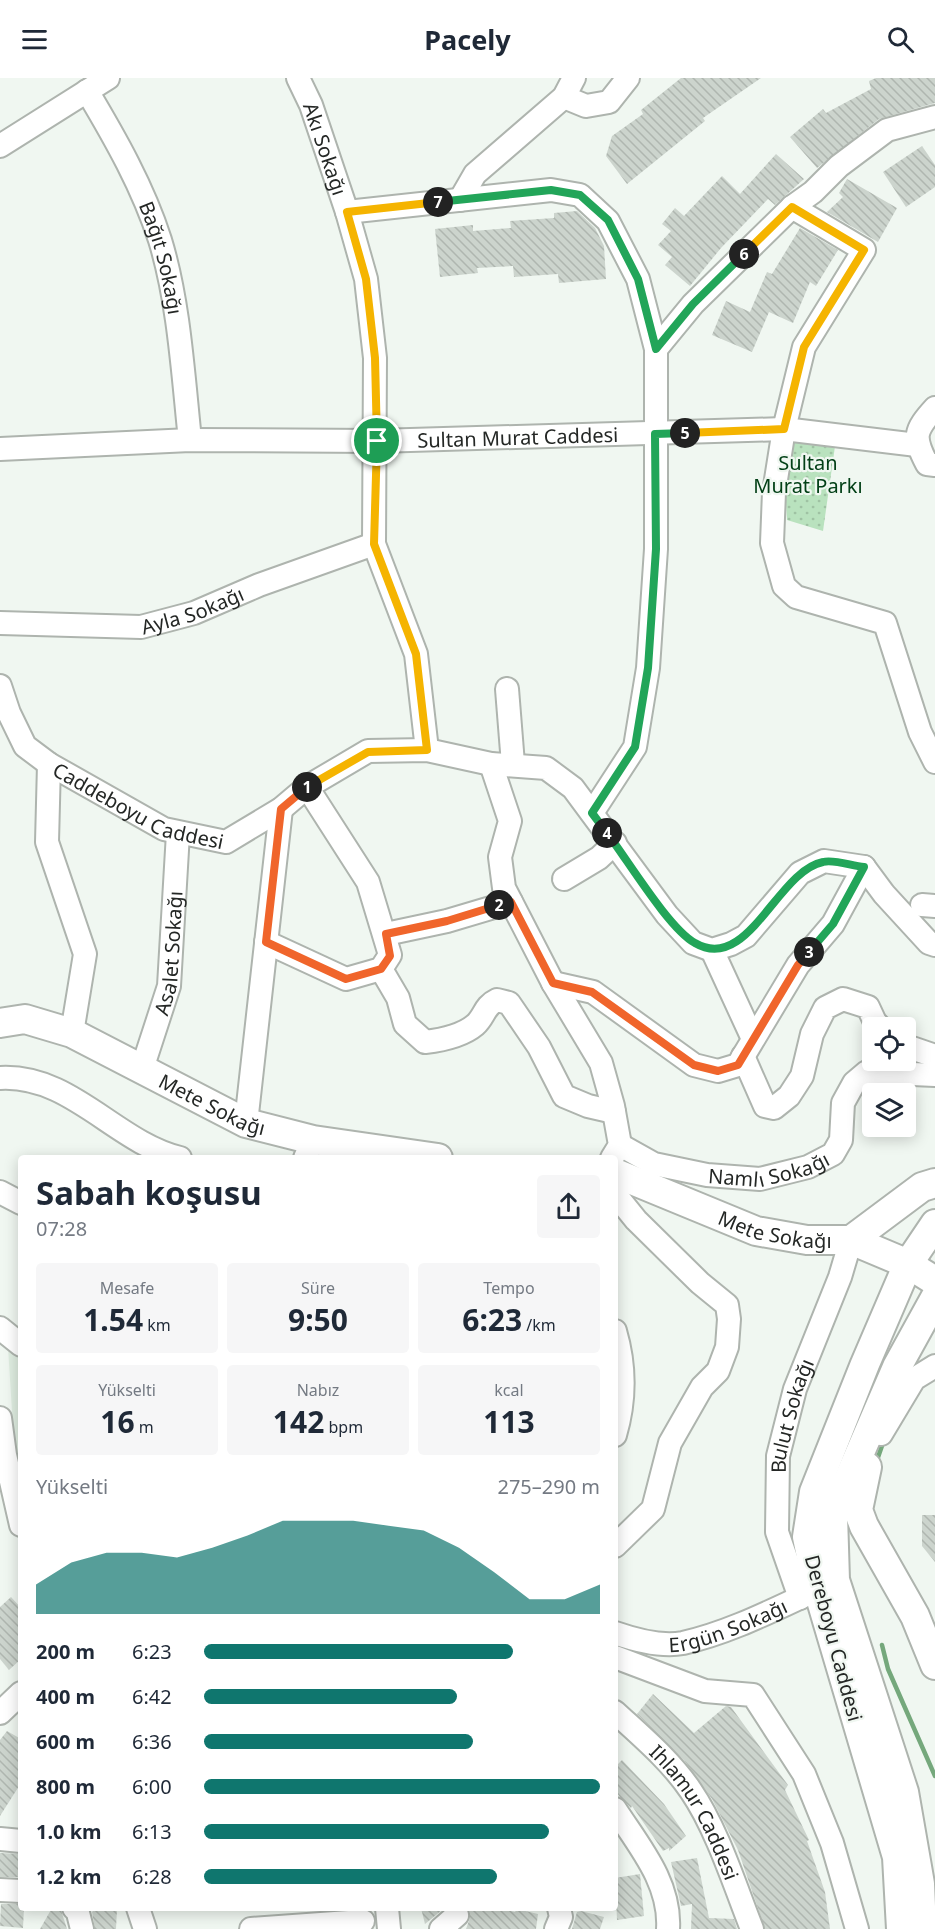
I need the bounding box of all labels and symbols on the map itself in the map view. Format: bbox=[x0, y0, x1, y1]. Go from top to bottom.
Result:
street label: Akı Sokağı bbox=[298, 99, 354, 199]
pin: 7 bbox=[423, 187, 453, 217]
street label: Bağıt Sokağı bbox=[133, 197, 190, 316]
pin: 6 bbox=[729, 239, 759, 269]
pin bbox=[351, 415, 402, 466]
pin: 5 bbox=[670, 418, 700, 448]
street label: Sultan Murat Caddesi bbox=[417, 420, 619, 453]
park label: Sultan Murat Parkı bbox=[753, 449, 863, 499]
street label: Ayla Sokağı bbox=[138, 580, 248, 640]
street label: Caddeboyu Caddesi bbox=[48, 756, 226, 855]
pin: 1 bbox=[292, 772, 322, 802]
pin: 4 bbox=[592, 818, 622, 848]
street label: Asalet Sokağı bbox=[147, 890, 188, 1018]
pin: 2 bbox=[484, 890, 514, 920]
pin: 3 bbox=[794, 937, 824, 967]
street label: Mete Sokağı bbox=[154, 1067, 268, 1141]
street label: Namlı Sokağı bbox=[707, 1145, 834, 1192]
street label: Mete Sokağı bbox=[715, 1204, 832, 1254]
street label: Bulut Sokağı bbox=[764, 1354, 819, 1473]
street label: Dereboyu Caddesi bbox=[799, 1552, 869, 1724]
street label: Ergün Sokağı bbox=[668, 1592, 791, 1658]
street label: Ihlamur Caddesi bbox=[644, 1738, 746, 1884]

